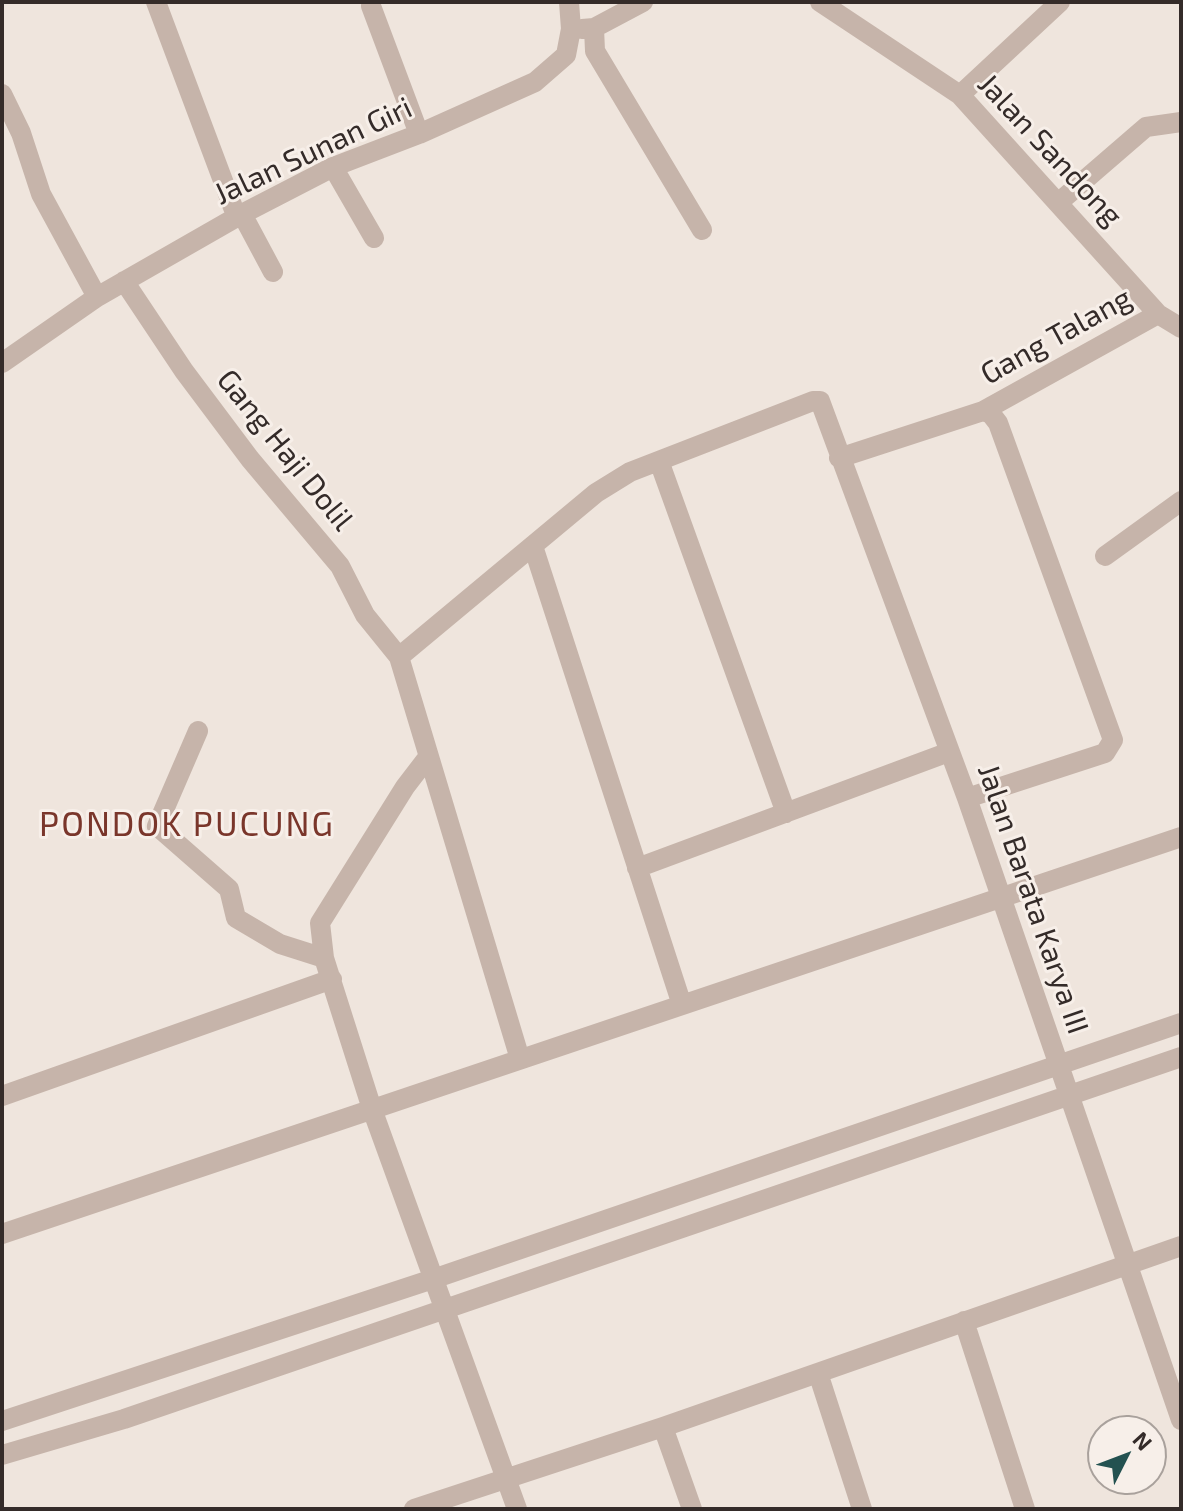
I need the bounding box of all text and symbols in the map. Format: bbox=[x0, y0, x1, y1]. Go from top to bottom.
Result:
street label: Jalan Sandong bbox=[970, 66, 1130, 234]
street label: Jalan Sunan Giri bbox=[208, 89, 418, 213]
street label: Gang Talang bbox=[974, 280, 1138, 392]
street label: Gang Haji Dolil bbox=[209, 362, 361, 538]
street label: Jalan Barata Karya III bbox=[970, 759, 1096, 1039]
district label: PONDOK PUCUNG bbox=[39, 805, 335, 845]
north arrow bbox=[1087, 1415, 1167, 1495]
text: N bbox=[1128, 1426, 1158, 1455]

